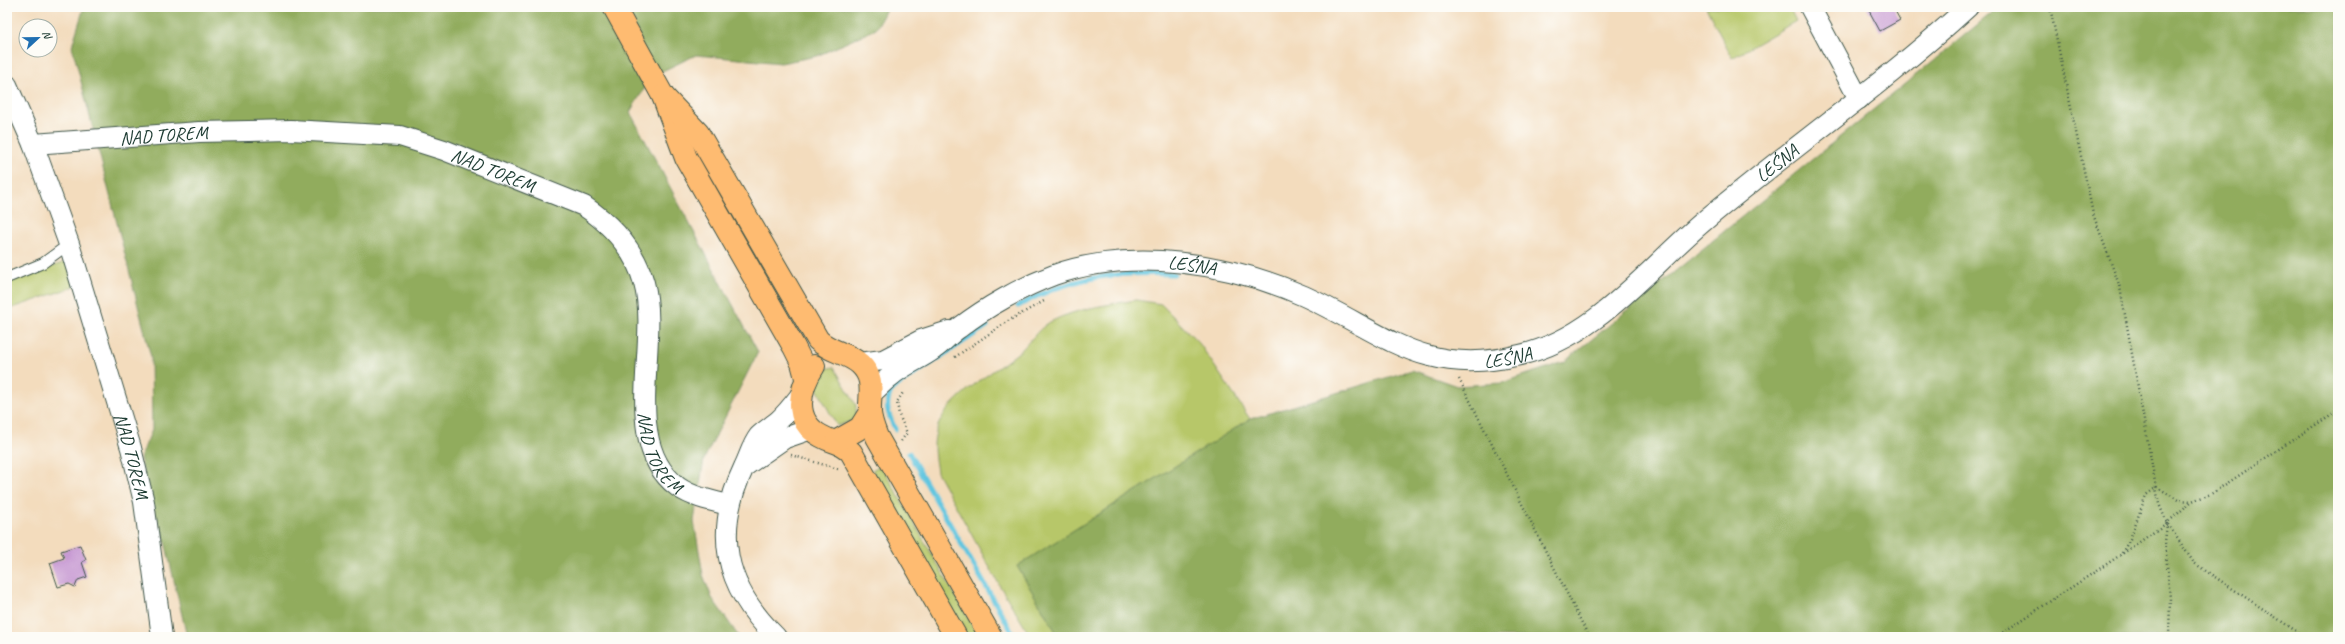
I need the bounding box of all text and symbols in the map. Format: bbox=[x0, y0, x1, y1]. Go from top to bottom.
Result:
north arrow bbox=[18, 18, 58, 58]
text: N bbox=[40, 28, 56, 42]
street label: NAD TOREM bbox=[119, 121, 209, 151]
street label: LEŚNA bbox=[1751, 138, 1805, 188]
street label: NAD TOREM bbox=[448, 143, 540, 199]
street label: LEŚNA bbox=[1167, 251, 1219, 281]
street label: LEŚNA bbox=[1483, 341, 1536, 374]
street label: NAD TOREM bbox=[108, 410, 154, 503]
street label: NAD TOREM bbox=[632, 411, 689, 500]

